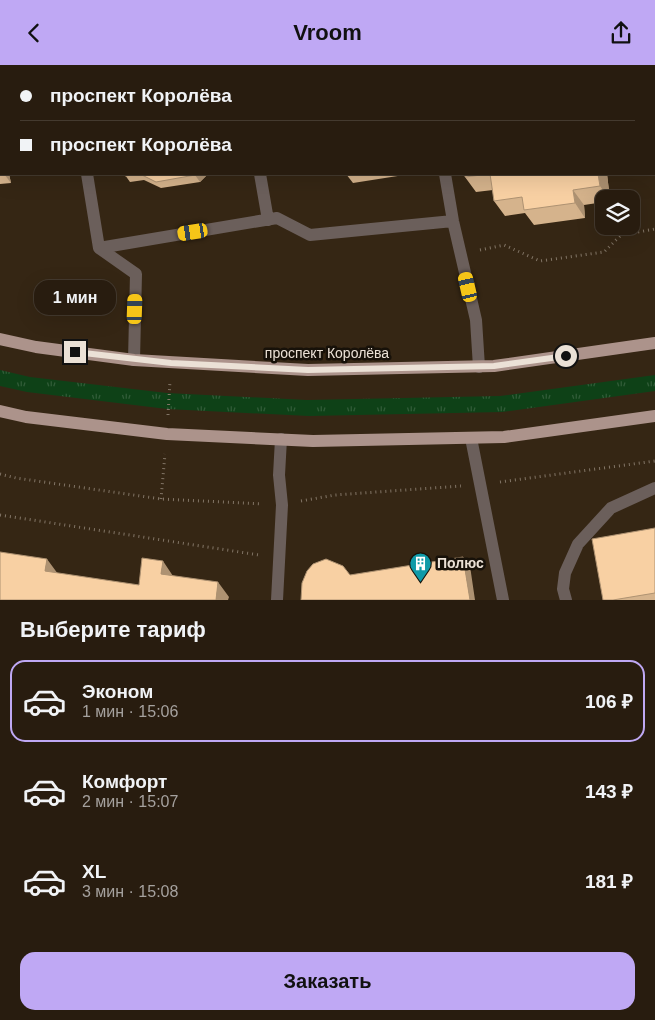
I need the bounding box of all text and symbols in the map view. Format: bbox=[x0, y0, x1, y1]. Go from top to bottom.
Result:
icon: back bbox=[20, 19, 48, 47]
icon: share bbox=[607, 19, 635, 47]
text: Vroom bbox=[293, 20, 362, 45]
text: проспект Королёва bbox=[50, 85, 232, 106]
text: проспект Королёва bbox=[50, 134, 232, 155]
map controls bbox=[595, 190, 640, 235]
button: layers bbox=[595, 190, 640, 235]
car bbox=[177, 222, 208, 242]
car bbox=[457, 271, 478, 303]
callout: 1 мин bbox=[34, 279, 116, 315]
text: 1 мин bbox=[53, 289, 97, 306]
car bbox=[126, 294, 143, 324]
route end bbox=[64, 341, 86, 363]
street label: проспект Королёва bbox=[265, 345, 389, 361]
route start bbox=[555, 345, 577, 367]
building icon: Полюс bbox=[409, 551, 433, 582]
place label: Полюс bbox=[437, 555, 484, 571]
text: Выберите тариф bbox=[20, 617, 206, 642]
icon: car bbox=[22, 679, 67, 724]
text: Эконом bbox=[82, 681, 153, 702]
text: 106 ₽ bbox=[585, 691, 633, 712]
text: 1 мин · 15:06 bbox=[82, 703, 178, 720]
icon: car bbox=[22, 769, 67, 814]
text: Комфорт bbox=[82, 771, 167, 792]
text: 143 ₽ bbox=[585, 781, 633, 802]
text: 2 мин · 15:07 bbox=[82, 793, 178, 810]
icon: car bbox=[22, 859, 67, 904]
text: XL bbox=[82, 861, 106, 882]
text: 181 ₽ bbox=[585, 871, 633, 892]
text: 3 мин · 15:08 bbox=[82, 883, 178, 900]
button: Заказать bbox=[20, 952, 635, 1010]

